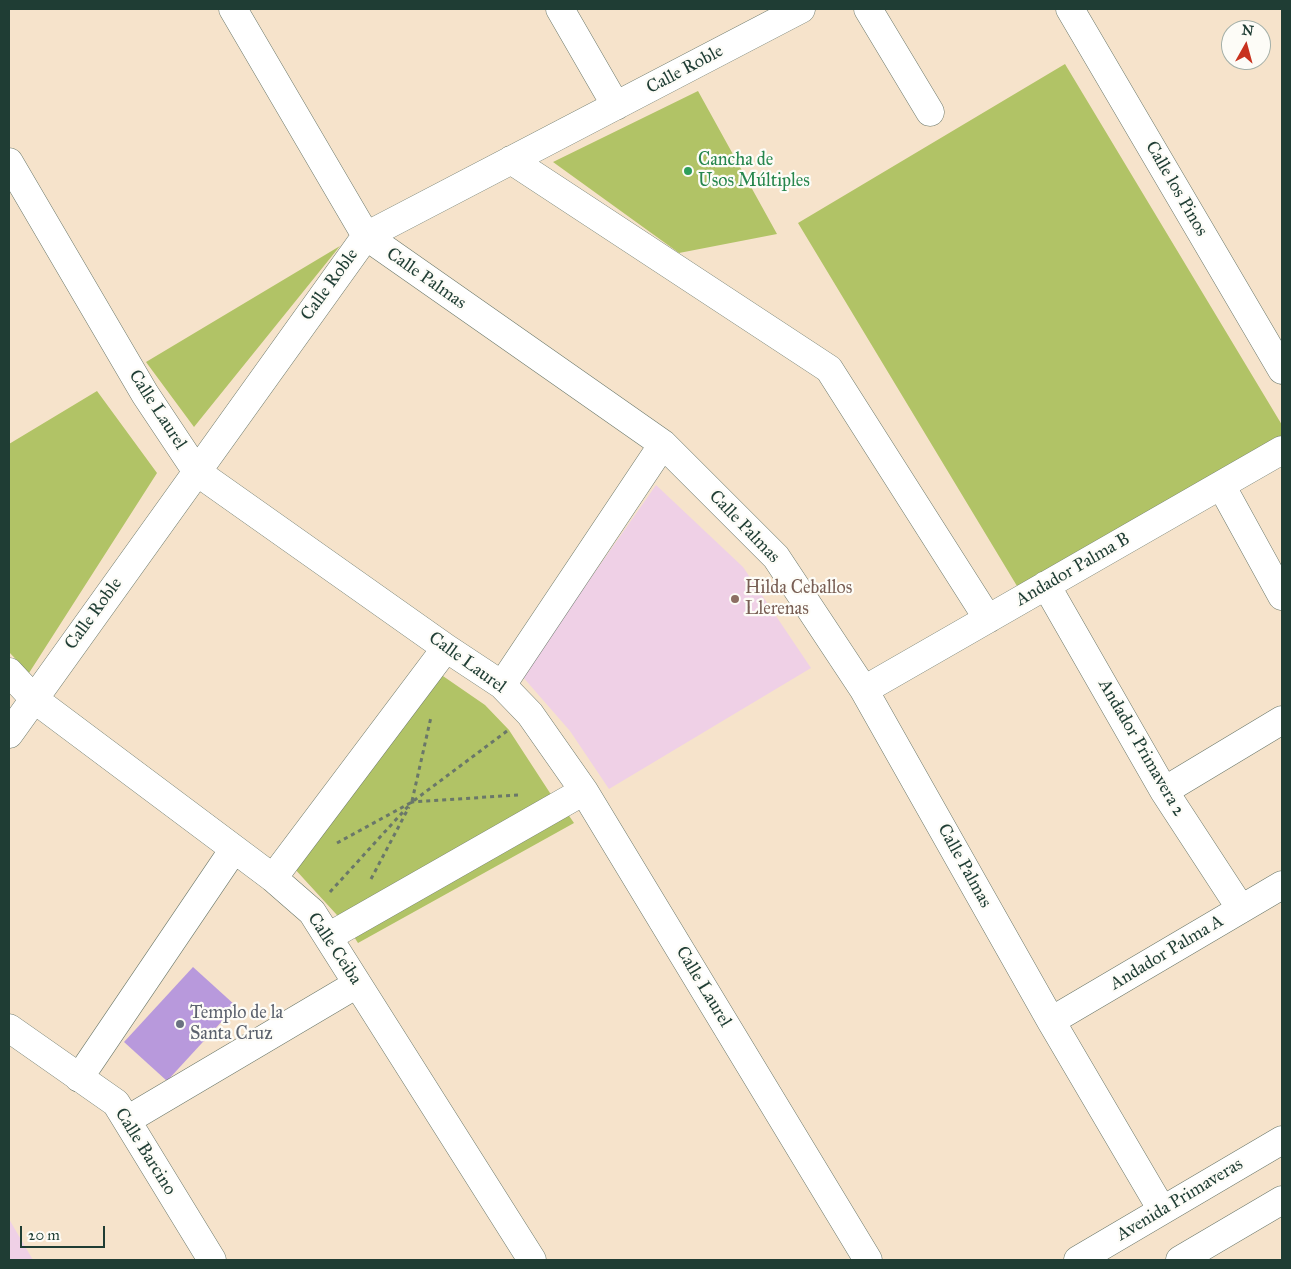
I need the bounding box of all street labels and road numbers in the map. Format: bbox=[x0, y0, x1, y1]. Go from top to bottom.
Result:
street label: Calle Roble bbox=[643, 41, 727, 99]
street label: Calle los Pinos bbox=[1140, 138, 1212, 240]
street label: Calle Palmas bbox=[382, 244, 470, 314]
street label: Calle Roble bbox=[297, 245, 363, 325]
street label: Calle Laurel bbox=[123, 366, 191, 454]
street label: Calle Palmas bbox=[704, 486, 784, 568]
street label: Andador Palma B bbox=[1012, 529, 1134, 611]
street label: Calle Roble bbox=[61, 574, 127, 654]
street label: Calle Laurel bbox=[424, 628, 510, 698]
street label: Andador Primavera 2 bbox=[1093, 676, 1189, 820]
street label: Calle Palmas bbox=[932, 820, 996, 912]
street label: Calle Ceiba bbox=[302, 909, 366, 989]
street label: Andador Palma A bbox=[1106, 911, 1228, 995]
street label: Calle Laurel bbox=[670, 943, 736, 1031]
street label: Calle Barcino bbox=[110, 1104, 180, 1200]
street label: Avenida Primaveras bbox=[1113, 1154, 1247, 1246]

